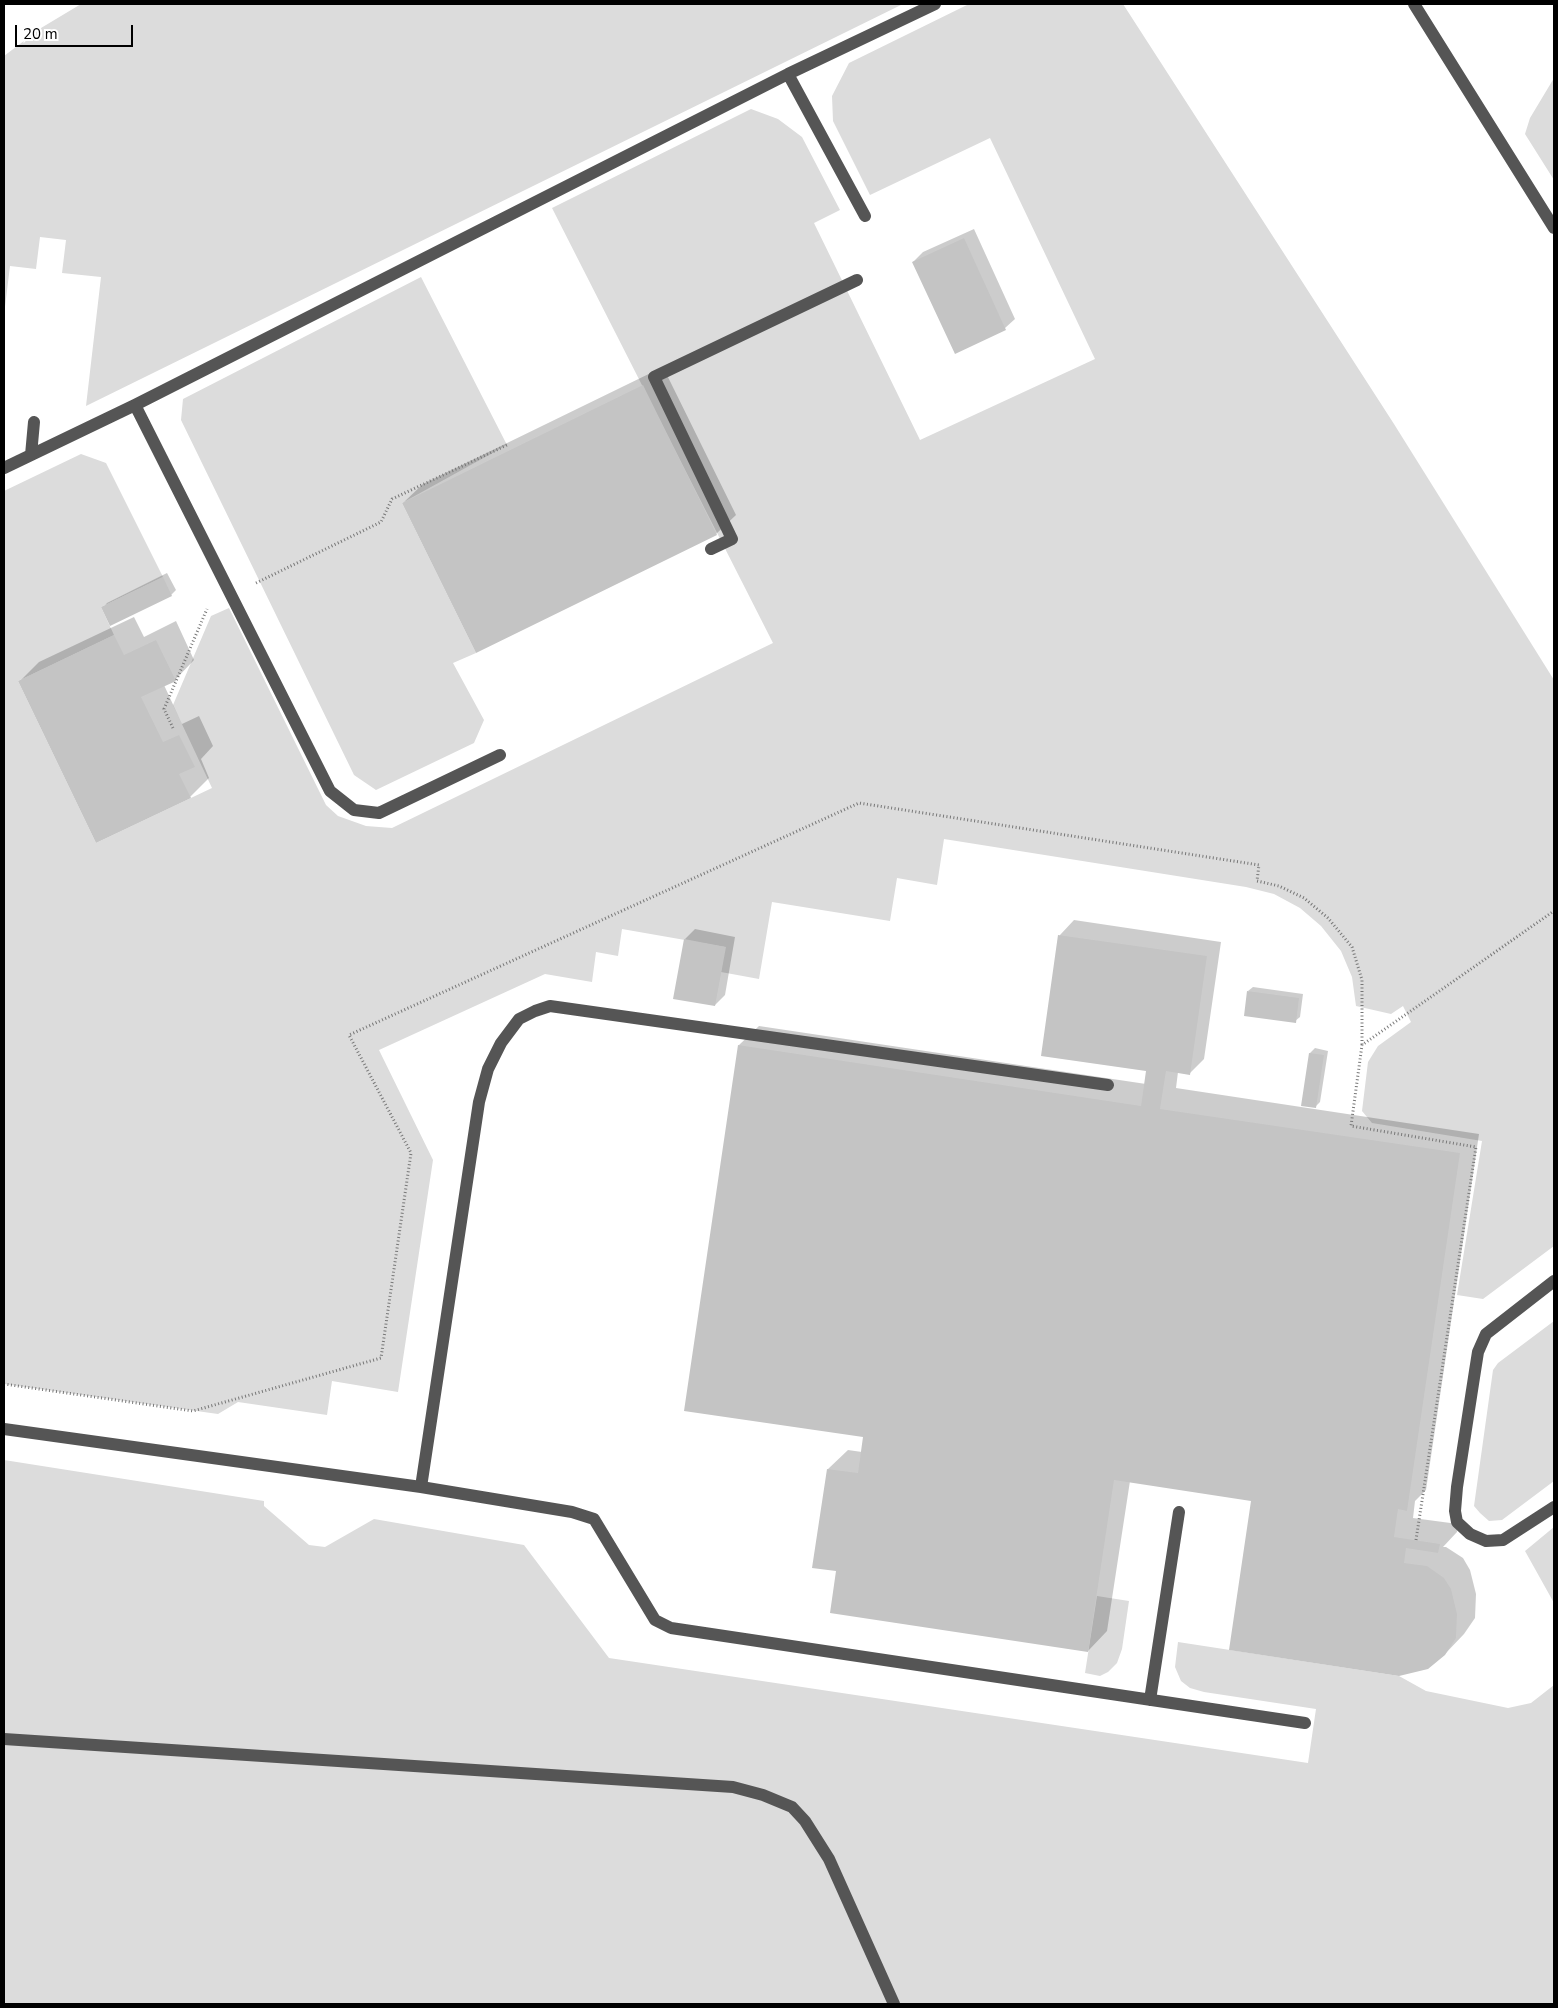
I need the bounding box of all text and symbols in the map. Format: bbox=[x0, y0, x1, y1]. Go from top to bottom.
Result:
scale bar bbox=[18, 15, 135, 47]
text: 20 m bbox=[23, 24, 58, 44]

